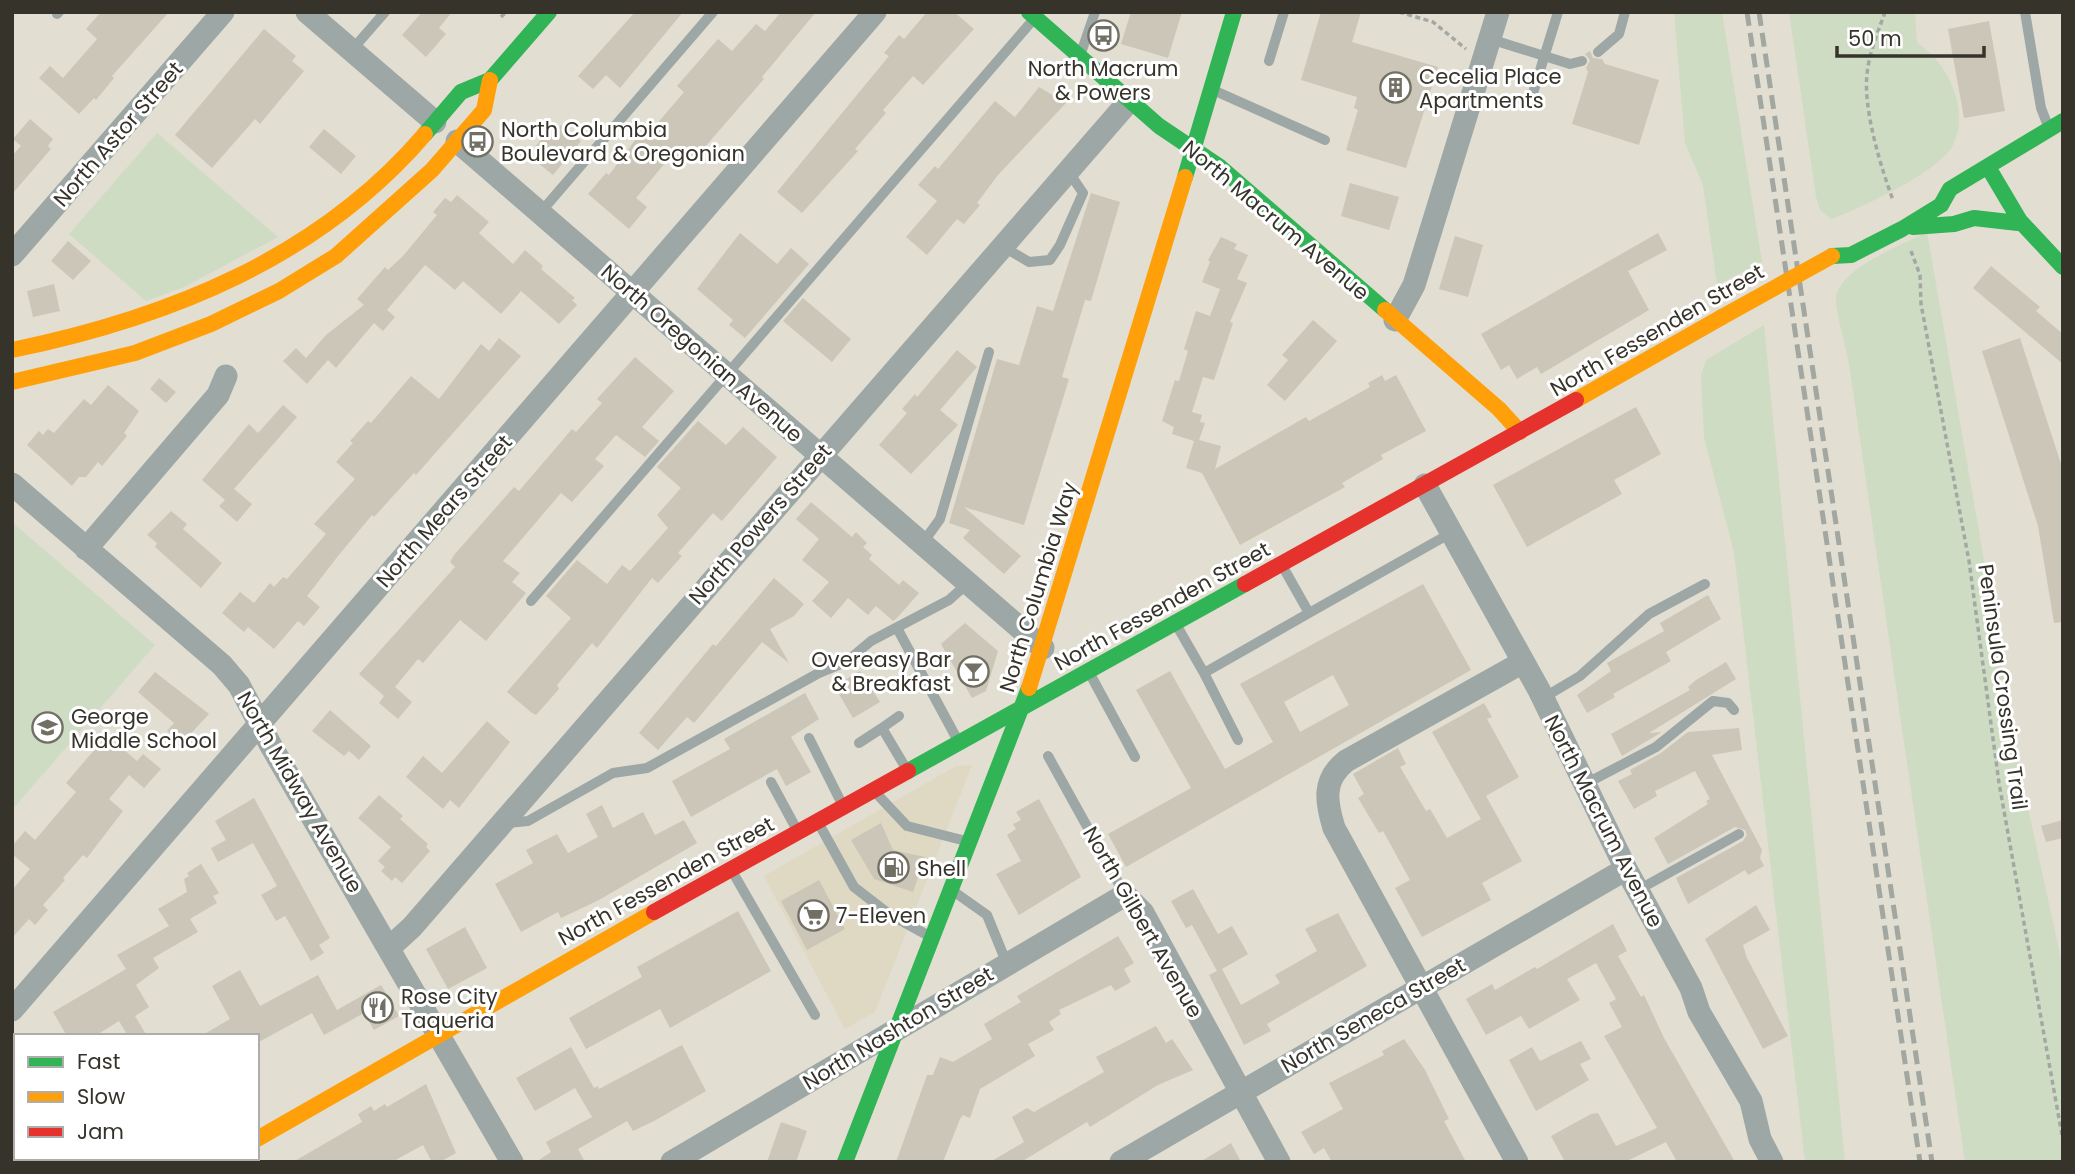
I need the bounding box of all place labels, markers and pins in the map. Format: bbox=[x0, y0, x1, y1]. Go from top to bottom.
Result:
bus stop icon: North Macrum & Powers bbox=[1086, 19, 1120, 53]
place label: North Macrum & Powers bbox=[1028, 54, 1178, 107]
place label: Cecelia Place Apartments bbox=[1419, 62, 1561, 115]
building icon: Cecelia Place Apartments bbox=[1379, 71, 1413, 105]
place label: North Columbia Boulevard & Oregonian bbox=[501, 115, 745, 168]
bus stop icon: North Columbia Boulevard & Oregonian bbox=[461, 124, 495, 158]
place label: Overeasy Bar & Breakfast bbox=[811, 645, 951, 698]
bar icon: Overeasy Bar & Breakfast bbox=[957, 654, 991, 688]
place label: George Middle School bbox=[71, 702, 217, 755]
school or university icon: George Middle School bbox=[31, 711, 65, 745]
fuel station icon: Shell bbox=[877, 851, 911, 885]
place label: Shell bbox=[917, 854, 966, 883]
supermarket icon: 7-Eleven bbox=[796, 898, 830, 932]
place label: 7-Eleven bbox=[836, 901, 926, 930]
place label: Rose City Taqueria bbox=[401, 982, 498, 1035]
restaurant icon: Rose City Taqueria bbox=[361, 991, 395, 1025]

